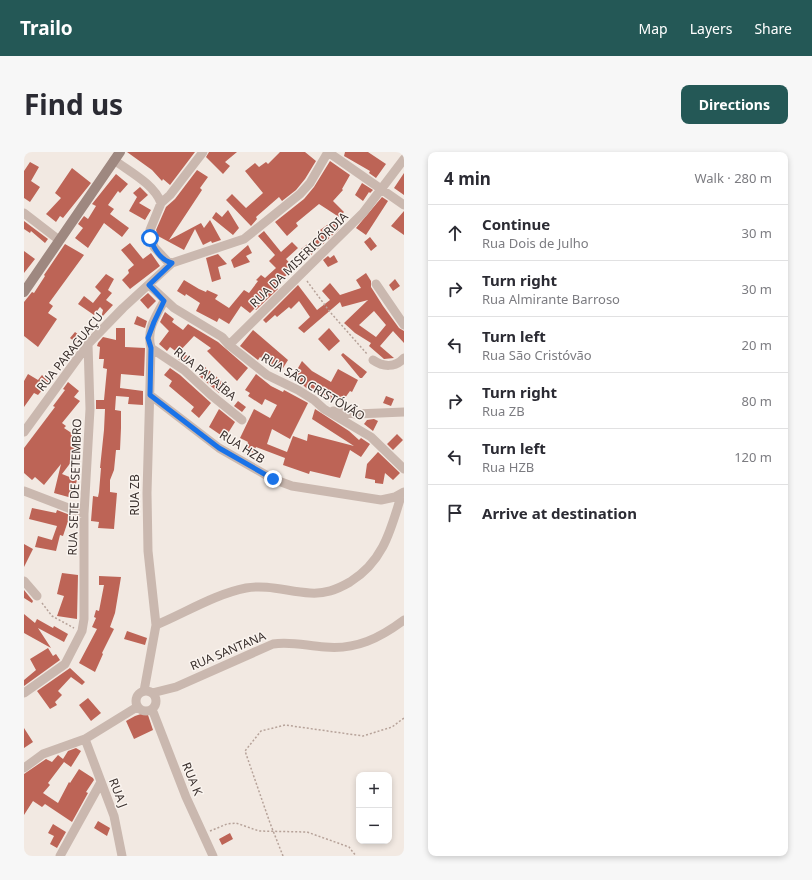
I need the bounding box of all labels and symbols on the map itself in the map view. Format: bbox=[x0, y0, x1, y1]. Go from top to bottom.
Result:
street label: RUA DA MISERICÓRDIA bbox=[246, 208, 352, 311]
route start bbox=[141, 229, 159, 247]
street label: RUA PARAGUAÇU bbox=[32, 309, 107, 395]
street label: RUA PARAÍBA bbox=[170, 343, 240, 404]
street label: RUA SÃO CRISTÓVÃO bbox=[258, 349, 368, 424]
street label: RUA SETE DE SETEMBRO bbox=[64, 418, 85, 556]
street label: RUA HZB bbox=[216, 426, 268, 467]
route end bbox=[264, 470, 282, 488]
street label: RUA ZB bbox=[126, 474, 143, 516]
street label: RUA SANTANA bbox=[187, 627, 269, 674]
street label: RUA K bbox=[178, 760, 207, 798]
street label: RUA J bbox=[105, 776, 132, 810]

